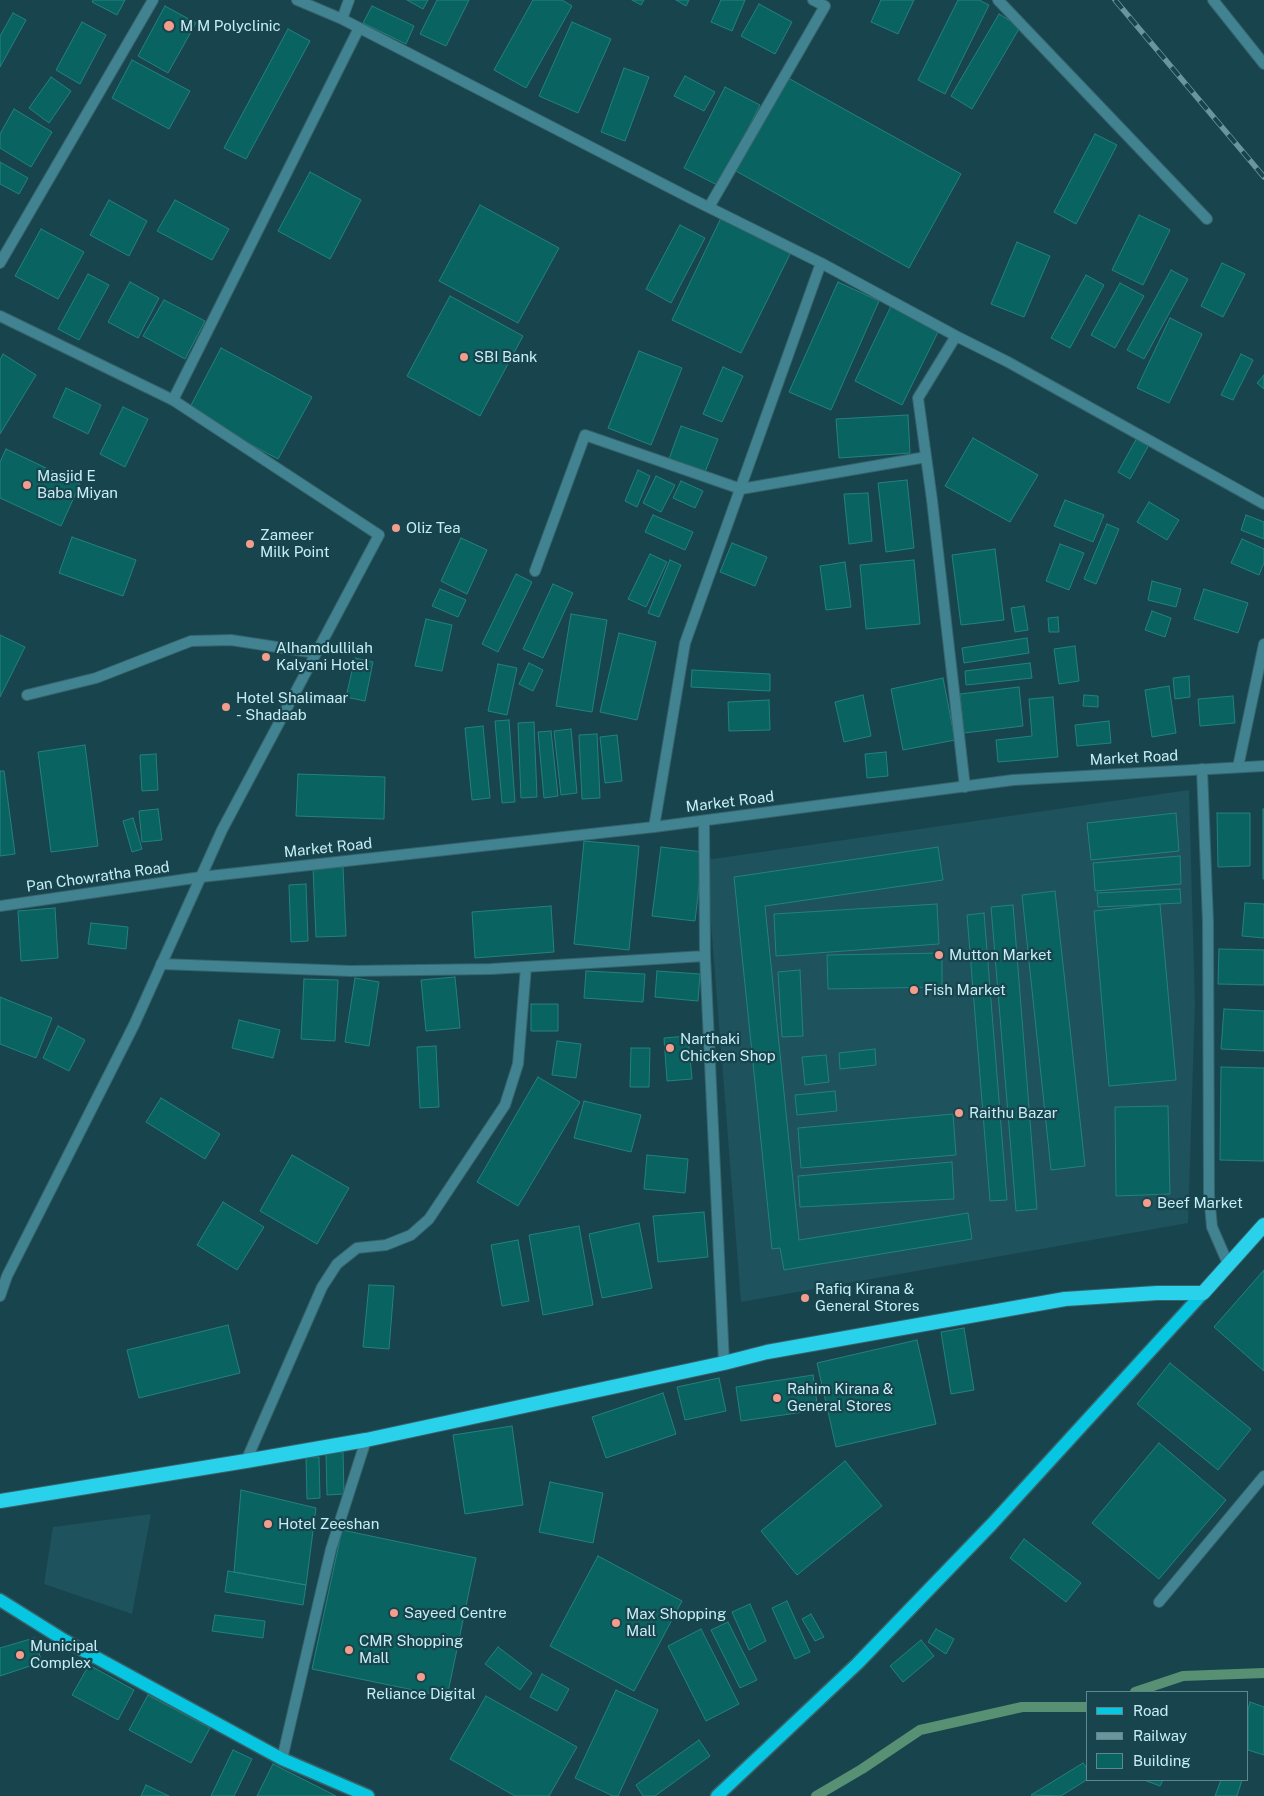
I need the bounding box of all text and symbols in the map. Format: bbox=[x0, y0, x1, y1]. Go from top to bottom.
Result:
place label: M M Polyclinic bbox=[180, 17, 281, 35]
marker: M M Polyclinic bbox=[162, 19, 176, 33]
place label: SBI Bank bbox=[474, 348, 537, 366]
marker: SBI Bank bbox=[458, 351, 470, 363]
place label: Masjid E Baba Miyan bbox=[37, 467, 118, 502]
marker: Masjid E Baba Miyan bbox=[21, 479, 33, 491]
place label: Oliz Tea bbox=[406, 519, 460, 537]
marker: Oliz Tea bbox=[390, 522, 402, 534]
place label: Zameer Milk Point bbox=[260, 526, 330, 561]
marker: Zameer Milk Point bbox=[244, 538, 256, 550]
place label: Alhamdullilah Kalyani Hotel bbox=[276, 639, 373, 674]
marker: Alhamdullilah Kalyani Hotel bbox=[260, 651, 272, 663]
place label: Hotel Shalimaar - Shadaab bbox=[236, 689, 348, 724]
marker: Hotel Shalimaar - Shadaab bbox=[220, 701, 232, 713]
street label: Market Road bbox=[1089, 747, 1179, 769]
street label: Market Road bbox=[685, 788, 775, 816]
street label: Market Road bbox=[283, 834, 373, 862]
street label: Pan Chowratha Road bbox=[25, 858, 171, 896]
place label: Mutton Market bbox=[949, 946, 1052, 964]
marker: Mutton Market bbox=[933, 949, 945, 961]
place label: Fish Market bbox=[924, 981, 1006, 999]
marker: Fish Market bbox=[908, 984, 920, 996]
place label: Narthaki Chicken Shop bbox=[680, 1030, 776, 1065]
marker: Narthaki Chicken Shop bbox=[664, 1042, 676, 1054]
place label: Raithu Bazar bbox=[969, 1104, 1058, 1122]
marker: Raithu Bazar bbox=[953, 1107, 965, 1119]
place label: Beef Market bbox=[1157, 1194, 1243, 1212]
marker: Beef Market bbox=[1141, 1197, 1153, 1209]
place label: Rafiq Kirana & General Stores bbox=[815, 1280, 919, 1315]
marker: Rafiq Kirana & General Stores bbox=[799, 1292, 811, 1304]
place label: Rahim Kirana & General Stores bbox=[787, 1380, 893, 1415]
marker: Rahim Kirana & General Stores bbox=[771, 1392, 783, 1404]
place label: Hotel Zeeshan bbox=[278, 1515, 379, 1533]
marker: Hotel Zeeshan bbox=[262, 1518, 274, 1530]
place label: Sayeed Centre bbox=[404, 1604, 507, 1622]
place label: Max Shopping Mall bbox=[626, 1605, 726, 1640]
marker: Sayeed Centre bbox=[388, 1607, 400, 1619]
marker: Max Shopping Mall bbox=[610, 1617, 622, 1629]
place label: CMR Shopping Mall bbox=[359, 1632, 463, 1667]
place label: Municipal Complex bbox=[30, 1637, 98, 1672]
marker: CMR Shopping Mall bbox=[343, 1644, 355, 1656]
marker: Municipal Complex bbox=[14, 1649, 26, 1661]
marker: Reliance Digital bbox=[415, 1671, 427, 1683]
place label: Reliance Digital bbox=[366, 1685, 476, 1703]
legend bbox=[1086, 1691, 1249, 1781]
text: Road bbox=[1133, 1702, 1169, 1719]
text: Railway bbox=[1133, 1727, 1187, 1744]
text: Building bbox=[1133, 1752, 1191, 1769]

